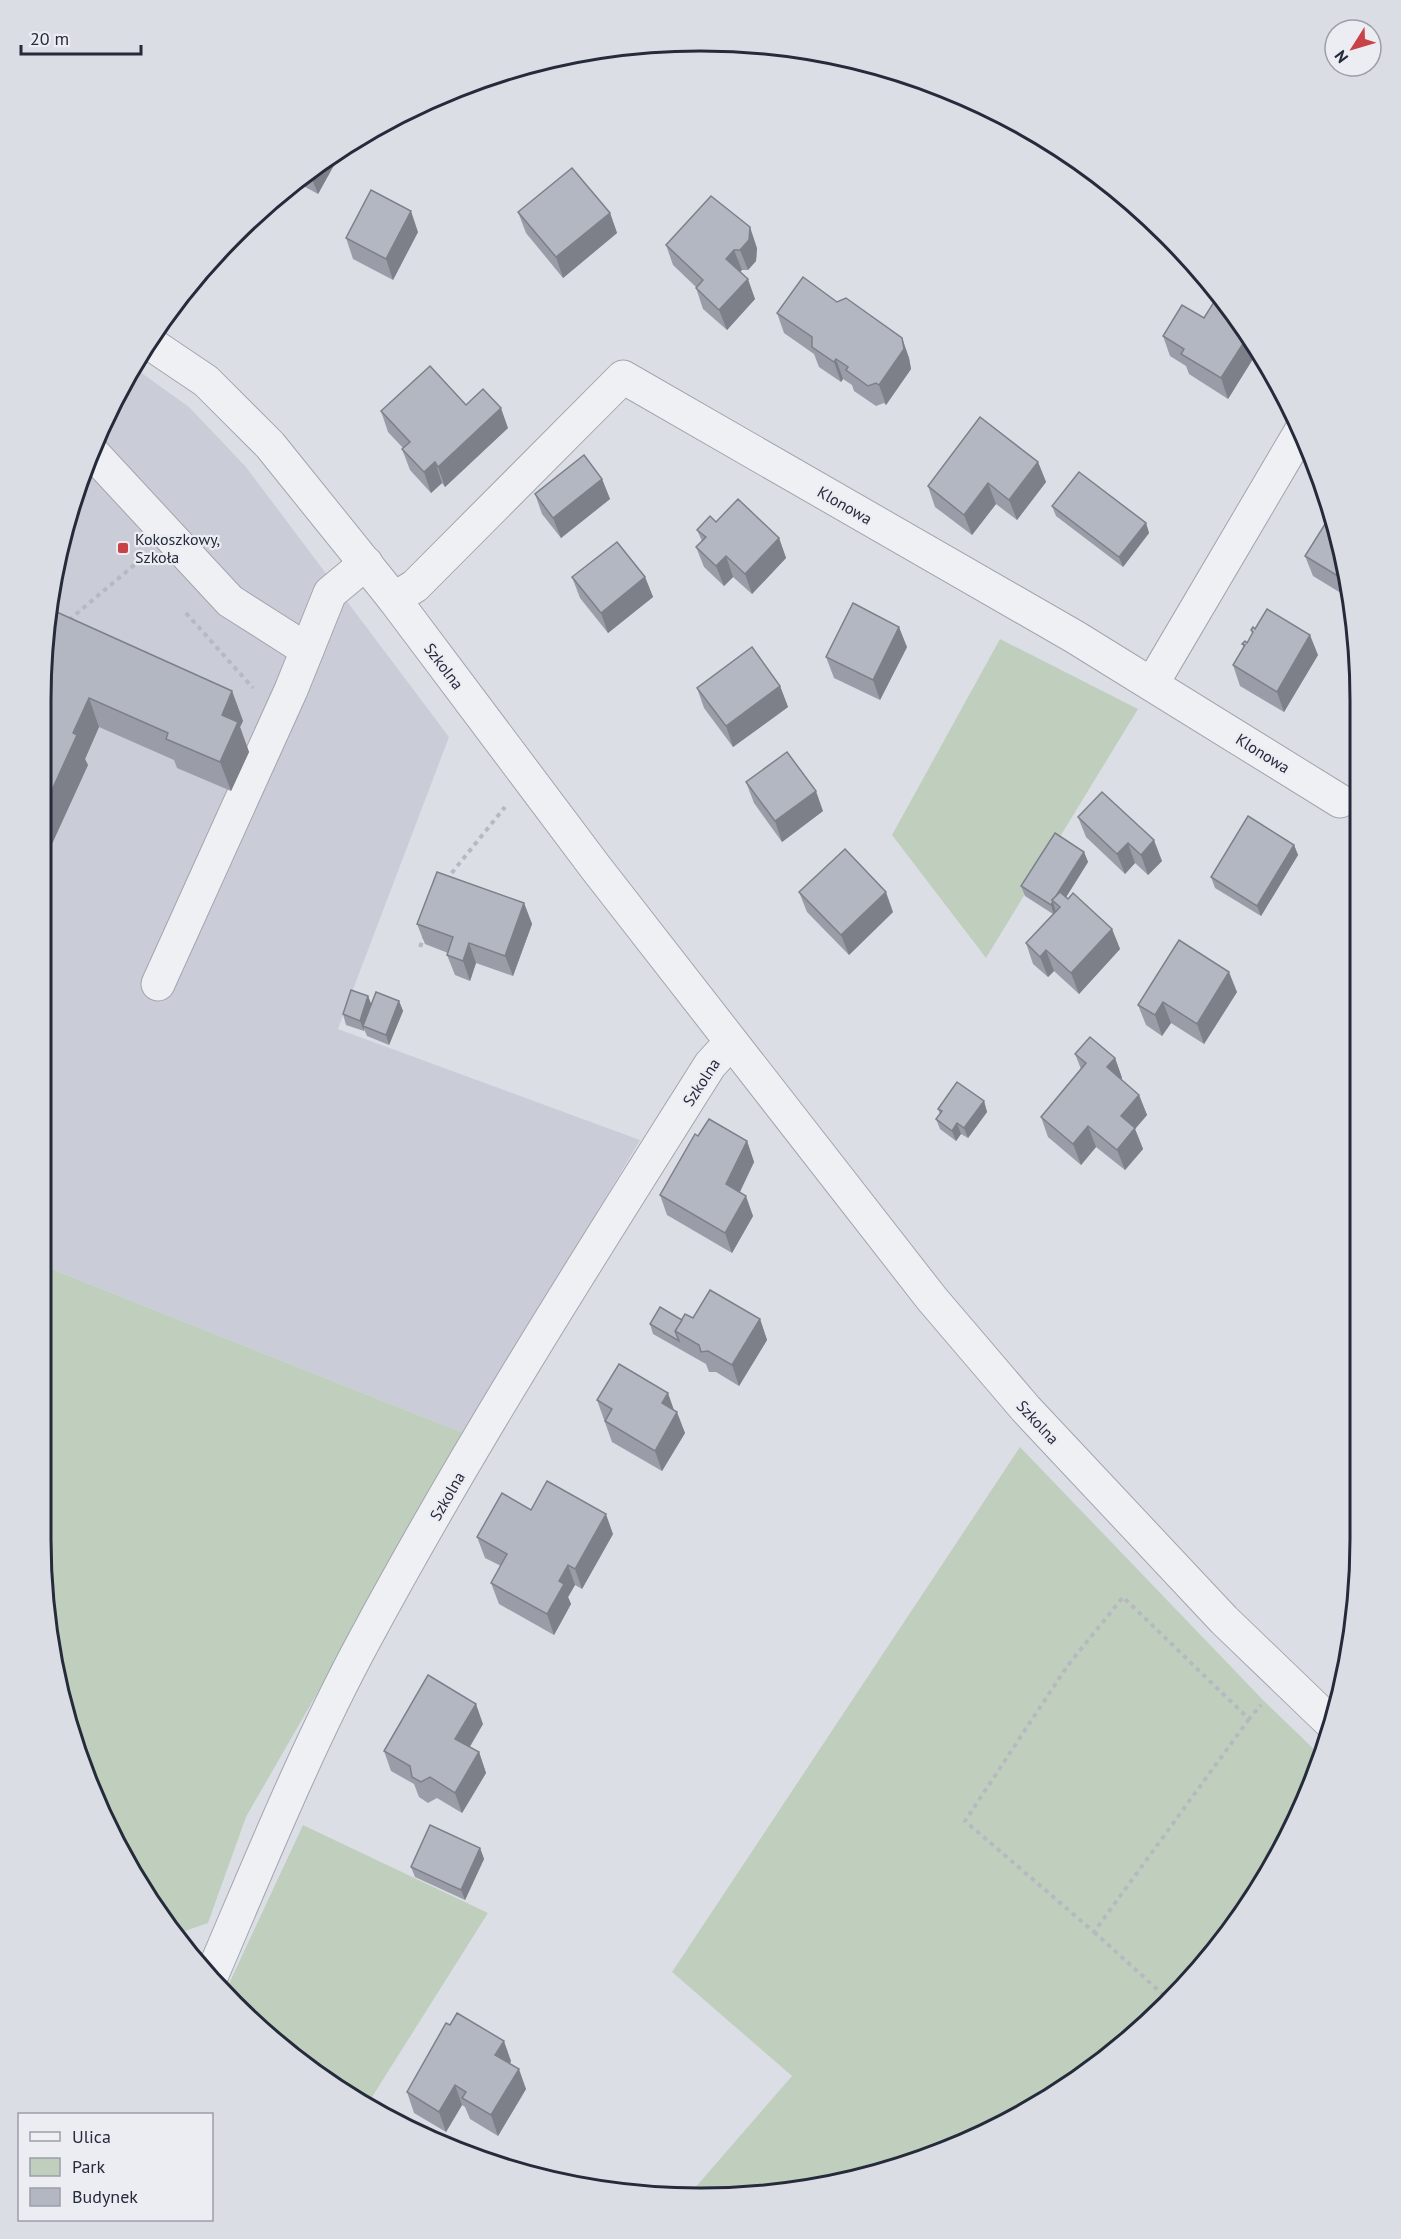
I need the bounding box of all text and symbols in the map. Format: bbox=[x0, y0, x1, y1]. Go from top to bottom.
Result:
scale bar bbox=[21, 18, 141, 56]
north arrow bbox=[1323, 18, 1383, 78]
text: 20 m bbox=[30, 27, 69, 50]
text: N bbox=[1330, 47, 1352, 67]
street label: Klonowa bbox=[814, 481, 876, 529]
place label: Kokoszkowy, Szkoła bbox=[135, 529, 220, 567]
marker: Kokoszkowy, Szkoła bbox=[116, 541, 130, 555]
street label: Szkolna bbox=[420, 639, 468, 693]
street label: Klonowa bbox=[1232, 729, 1294, 777]
street label: Szkolna bbox=[678, 1054, 724, 1110]
street label: Szkolna bbox=[1013, 1396, 1063, 1448]
street label: Szkolna bbox=[425, 1468, 469, 1524]
legend bbox=[18, 2113, 213, 2221]
text: Ulica bbox=[72, 2125, 111, 2148]
text: Park bbox=[72, 2155, 105, 2178]
text: Budynek bbox=[72, 2185, 138, 2208]

